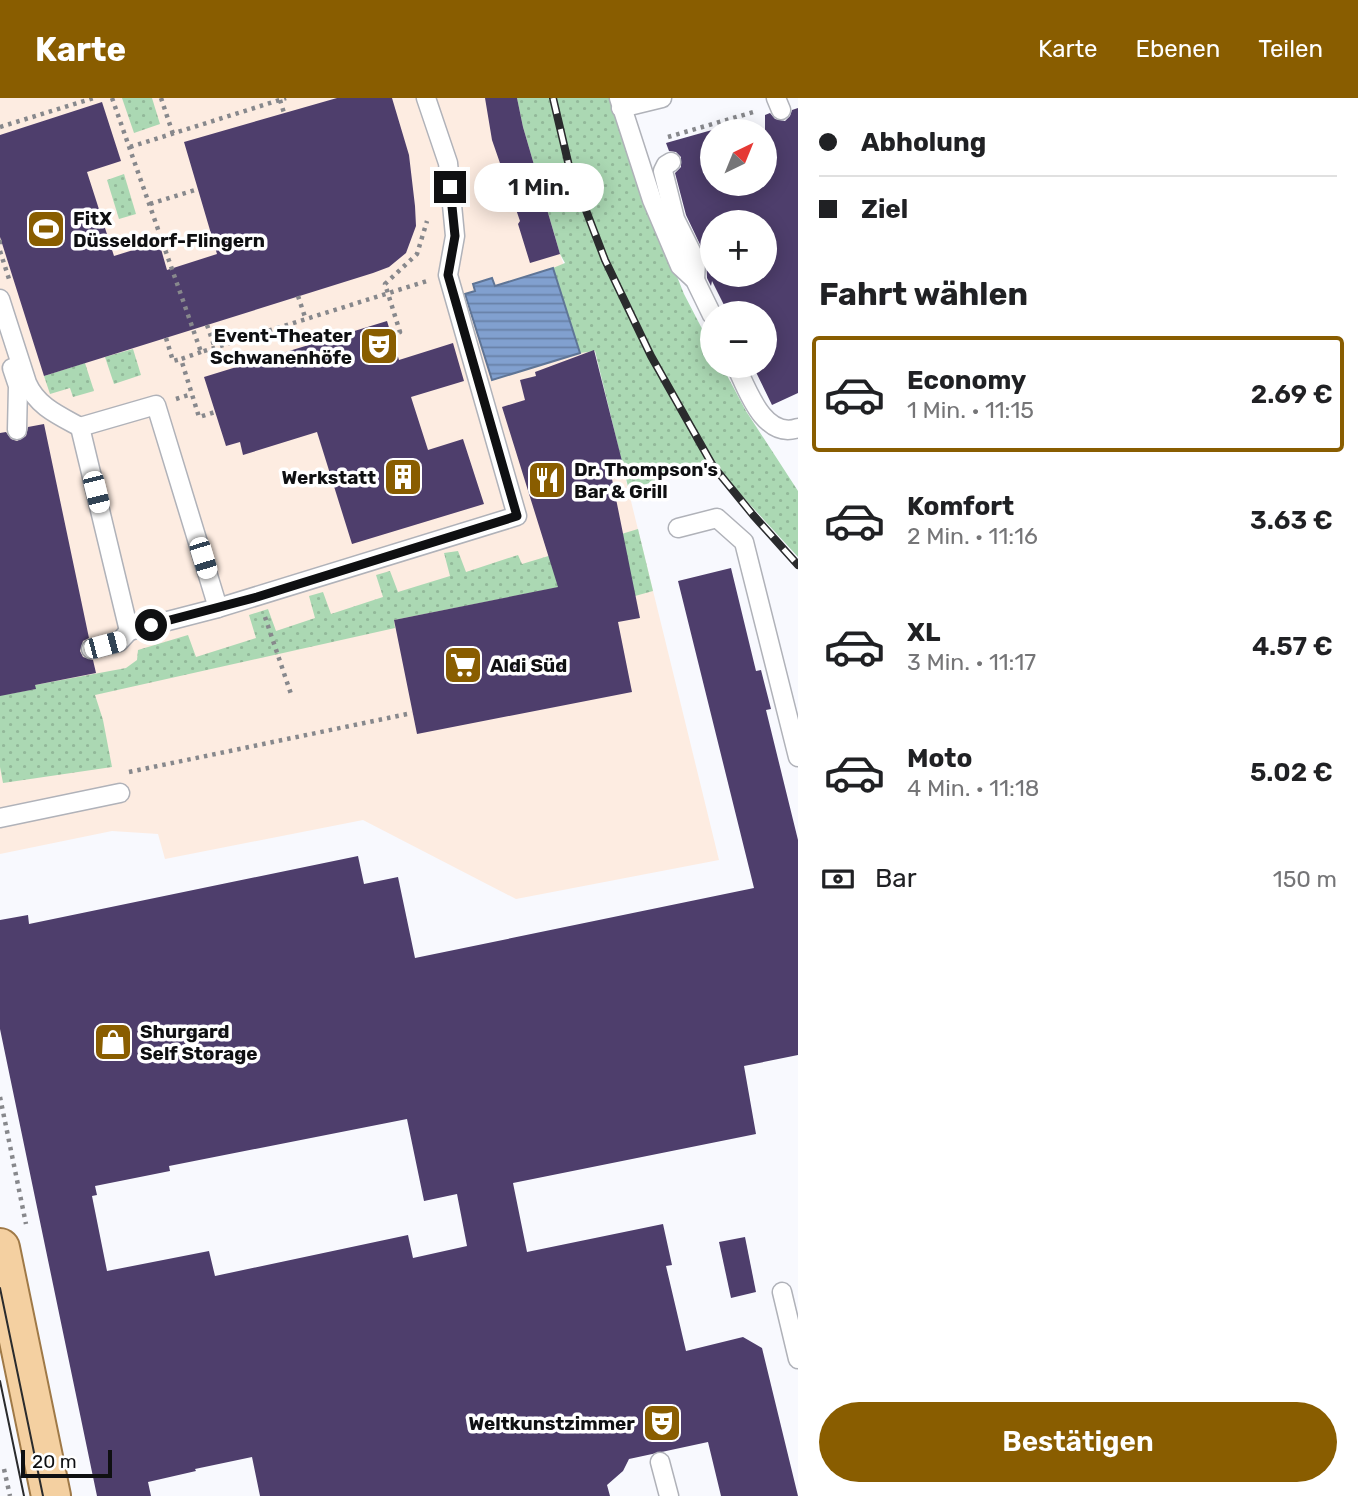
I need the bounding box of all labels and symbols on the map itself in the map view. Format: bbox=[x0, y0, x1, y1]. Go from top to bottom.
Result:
north arrow bbox=[700, 119, 777, 196]
callout: 1 Min. bbox=[475, 162, 604, 212]
route end bbox=[434, 171, 466, 203]
place label: FitX Düsseldorf-Flingern bbox=[73, 207, 265, 252]
sports icon: FitX Düsseldorf-Flingern bbox=[25, 208, 67, 250]
place label: Event-Theater Schwanenhöfe bbox=[210, 324, 352, 369]
theatre icon: Event-Theater Schwanenhöfe bbox=[358, 325, 400, 367]
building icon: Werkstatt bbox=[382, 456, 424, 498]
place label: Dr. Thompson's Bar & Grill bbox=[574, 458, 718, 503]
restaurant icon: Dr. Thompson's Bar & Grill bbox=[526, 459, 568, 501]
place label: Werkstatt bbox=[282, 466, 376, 489]
car bbox=[81, 469, 112, 515]
car bbox=[187, 535, 220, 581]
route start bbox=[135, 609, 167, 641]
car bbox=[82, 629, 129, 661]
supermarket icon: Aldi Süd bbox=[442, 644, 484, 686]
place label: Aldi Süd bbox=[490, 654, 567, 677]
place label: Shurgard Self Storage bbox=[140, 1020, 258, 1065]
shop icon: Shurgard Self Storage bbox=[92, 1021, 134, 1063]
theatre icon: Weltkunstzimmer bbox=[641, 1402, 683, 1444]
place label: Weltkunstzimmer bbox=[469, 1412, 635, 1435]
scale bar bbox=[21, 1447, 112, 1479]

